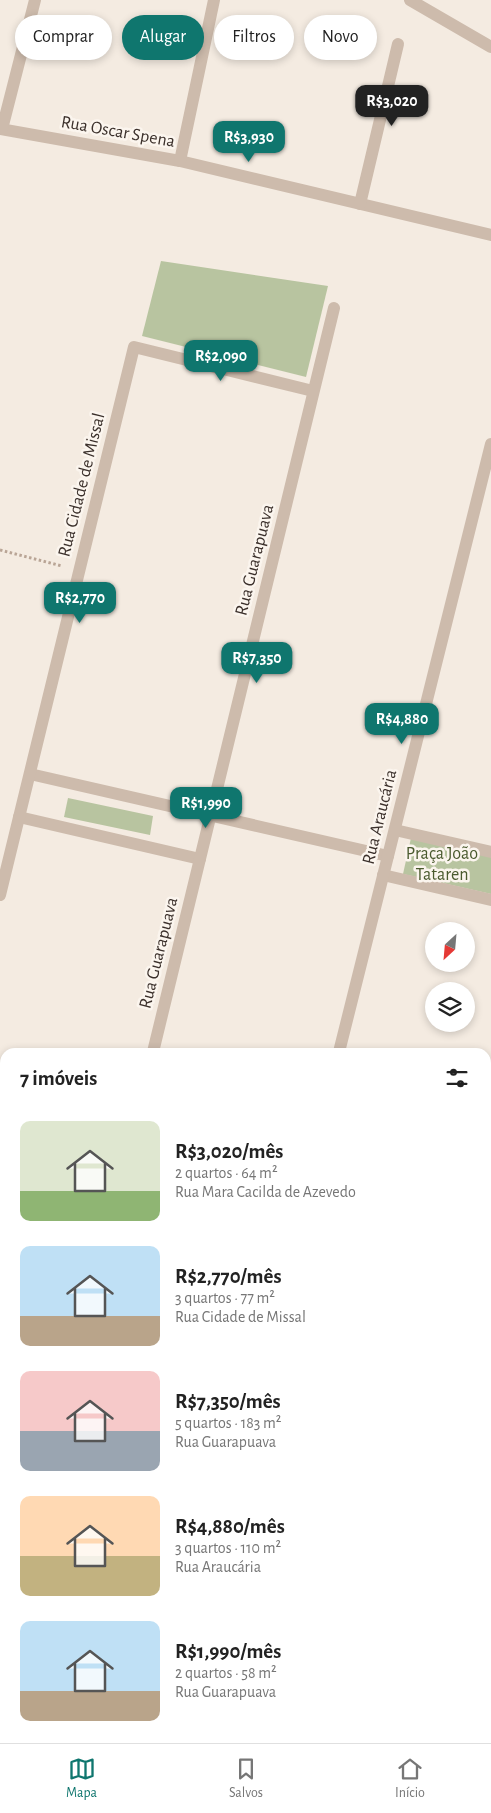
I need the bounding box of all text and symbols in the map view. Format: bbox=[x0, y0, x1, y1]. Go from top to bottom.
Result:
chip: Comprar bbox=[15, 15, 112, 60]
chip: Alugar bbox=[122, 15, 204, 60]
chip: Filtros bbox=[214, 15, 294, 60]
chip: Novo bbox=[304, 15, 377, 60]
pin: R$3,020 bbox=[346, 84, 438, 127]
text: R$3,020 bbox=[366, 93, 418, 109]
street label: Rua Oscar Spena bbox=[60, 113, 176, 151]
pin: R$3,930 bbox=[203, 120, 295, 163]
text: R$3,930 bbox=[224, 129, 274, 145]
pin: R$2,090 bbox=[175, 340, 267, 382]
text: R$2,090 bbox=[195, 348, 247, 364]
street label: Rua Cidade de Missal bbox=[55, 411, 109, 559]
street label: Rua Guarapuava bbox=[232, 503, 278, 617]
pin: R$2,770 bbox=[34, 582, 126, 624]
text: R$2,770 bbox=[55, 590, 105, 606]
pin: R$7,350 bbox=[211, 642, 303, 684]
text: R$7,350 bbox=[232, 650, 282, 666]
pin: R$4,880 bbox=[356, 702, 448, 745]
text: R$4,880 bbox=[376, 711, 428, 727]
street label: Rua Araucária bbox=[360, 768, 400, 866]
pin: R$1,990 bbox=[160, 786, 252, 829]
text: R$1,990 bbox=[181, 795, 231, 811]
park label: Praça João Tataren bbox=[406, 845, 478, 884]
street label: Rua Guarapuava bbox=[136, 896, 182, 1010]
north arrow bbox=[425, 922, 475, 972]
map controls bbox=[425, 922, 475, 1032]
button: layers bbox=[425, 982, 475, 1032]
icon: filters bbox=[443, 1064, 471, 1092]
text: 7 imóveis bbox=[20, 1068, 97, 1089]
icon: home bbox=[60, 1141, 120, 1201]
text: R$3,020/mês bbox=[175, 1141, 283, 1162]
text: 2 quartos · 64 m² bbox=[175, 1165, 277, 1181]
text: Rua Mara Cacilda de Azevedo bbox=[175, 1184, 356, 1200]
icon: home bbox=[60, 1266, 120, 1326]
text: R$2,770/mês bbox=[175, 1266, 282, 1287]
text: 3 quartos · 77 m² bbox=[175, 1290, 275, 1306]
text: Rua Cidade de Missal bbox=[175, 1309, 306, 1325]
icon: home bbox=[60, 1391, 120, 1451]
text: R$7,350/mês bbox=[175, 1391, 281, 1412]
text: 5 quartos · 183 m² bbox=[175, 1415, 281, 1431]
text: Rua Guarapuava bbox=[175, 1434, 276, 1450]
icon: home bbox=[60, 1516, 120, 1576]
text: R$4,880/mês bbox=[175, 1516, 285, 1537]
text: 3 quartos · 110 m² bbox=[175, 1540, 281, 1556]
text: Rua Araucária bbox=[175, 1559, 261, 1575]
icon: home bbox=[60, 1641, 120, 1701]
text: R$1,990/mês bbox=[175, 1641, 281, 1662]
text: 2 quartos · 58 m² bbox=[175, 1665, 277, 1681]
text: Rua Guarapuava bbox=[175, 1684, 276, 1700]
tab: Mapa bbox=[66, 1755, 97, 1802]
tab: Salvos bbox=[229, 1755, 263, 1802]
tab: Início bbox=[395, 1755, 425, 1802]

